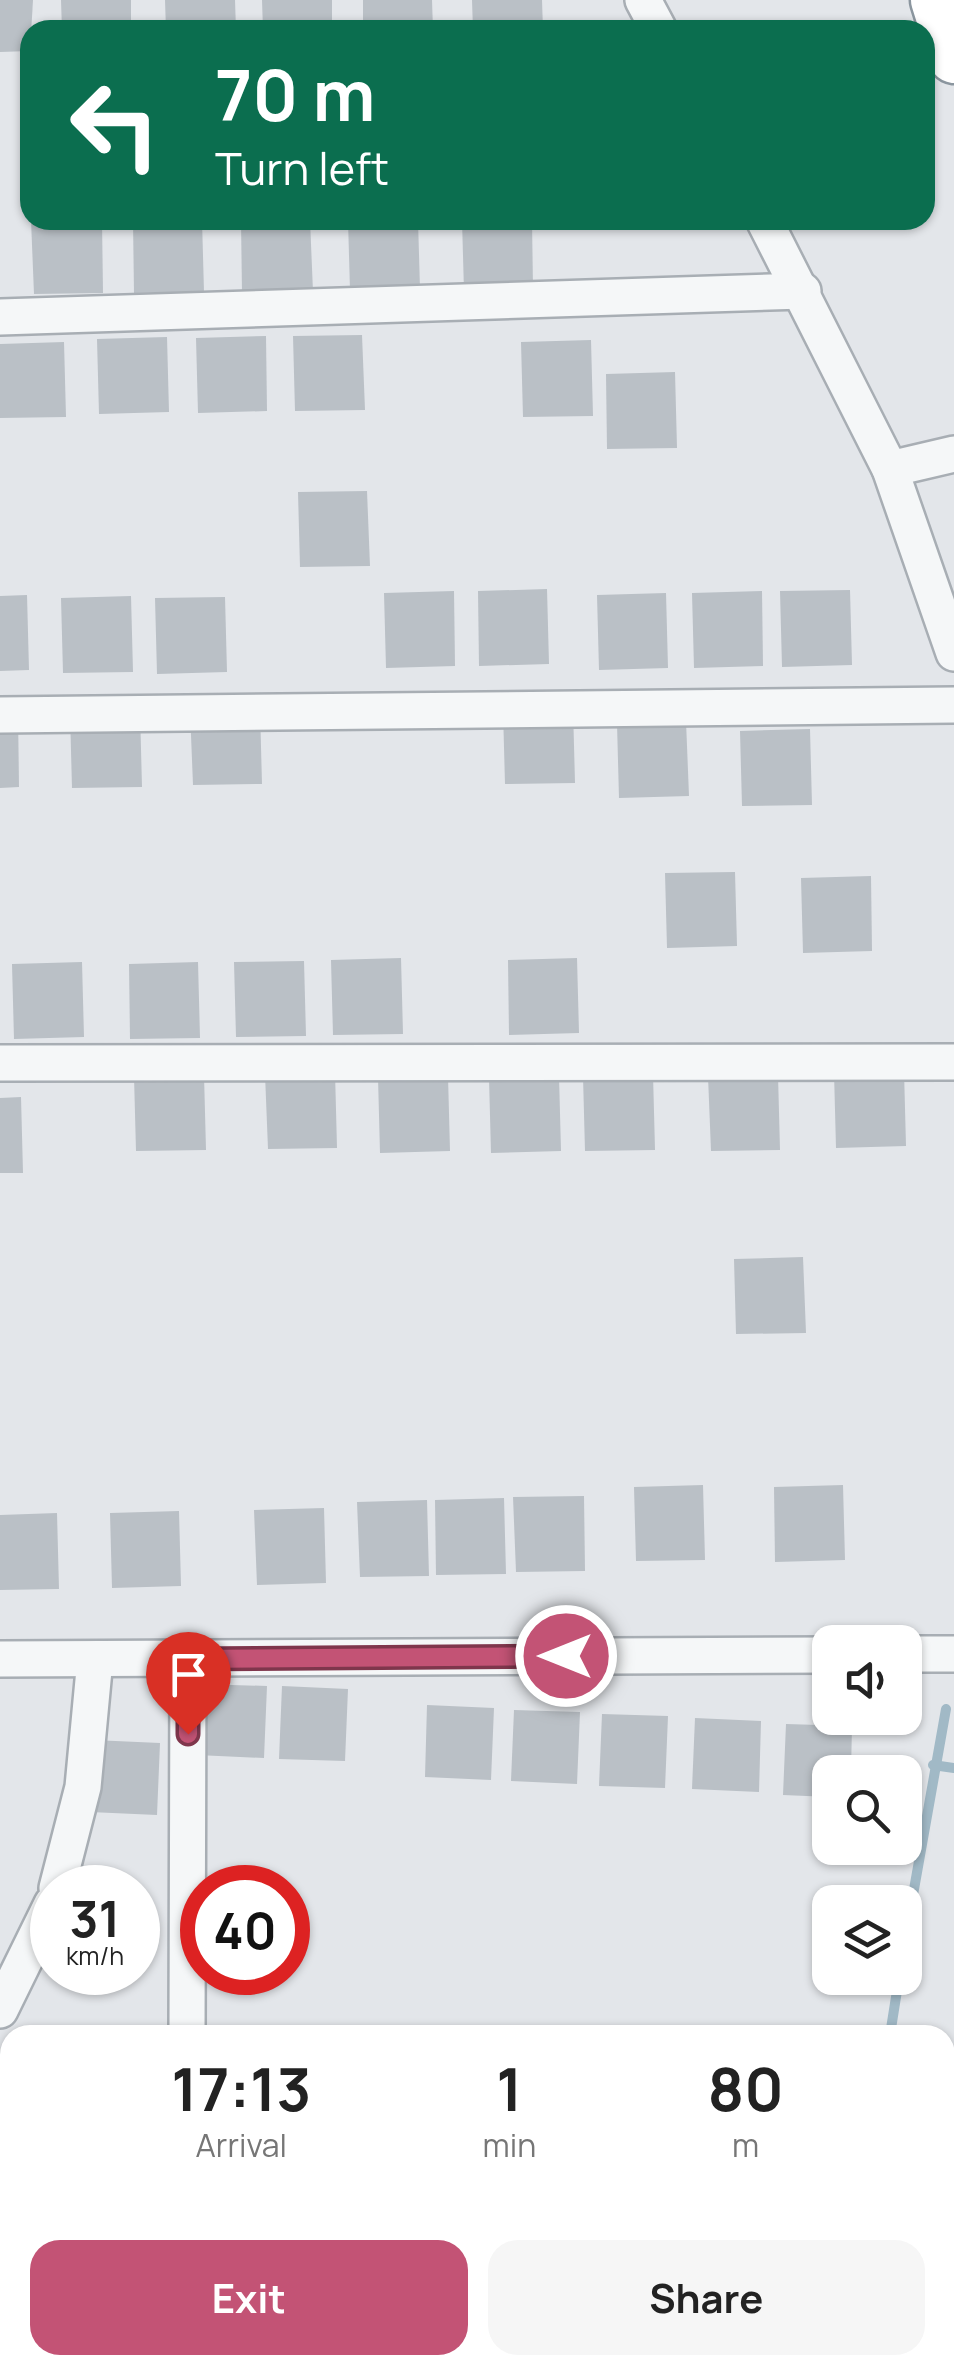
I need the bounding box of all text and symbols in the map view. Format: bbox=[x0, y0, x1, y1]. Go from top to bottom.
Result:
text: 70 m bbox=[215, 46, 375, 142]
icon: left bbox=[50, 60, 180, 190]
text: Turn left bbox=[215, 137, 389, 199]
position arrow bbox=[514, 1604, 618, 1708]
map controls bbox=[812, 1625, 922, 1995]
button: sound bbox=[812, 1625, 922, 1735]
pin bbox=[146, 1632, 231, 1735]
icon: arrive bbox=[161, 1647, 216, 1702]
button: search bbox=[812, 1755, 922, 1865]
speed limit sign: 40 bbox=[180, 1865, 310, 1995]
text: 31 bbox=[70, 1884, 120, 1952]
button: layers bbox=[812, 1885, 922, 1995]
text: km/h bbox=[66, 1938, 124, 1973]
text: 17:13 bbox=[171, 2047, 311, 2129]
text: 1 bbox=[496, 2047, 523, 2129]
text: 80 bbox=[707, 2047, 784, 2129]
text: Arrival bbox=[196, 2123, 287, 2167]
text: min bbox=[483, 2123, 536, 2167]
text: m bbox=[732, 2123, 759, 2167]
button: Exit bbox=[30, 2240, 468, 2355]
button: Share bbox=[488, 2240, 925, 2355]

